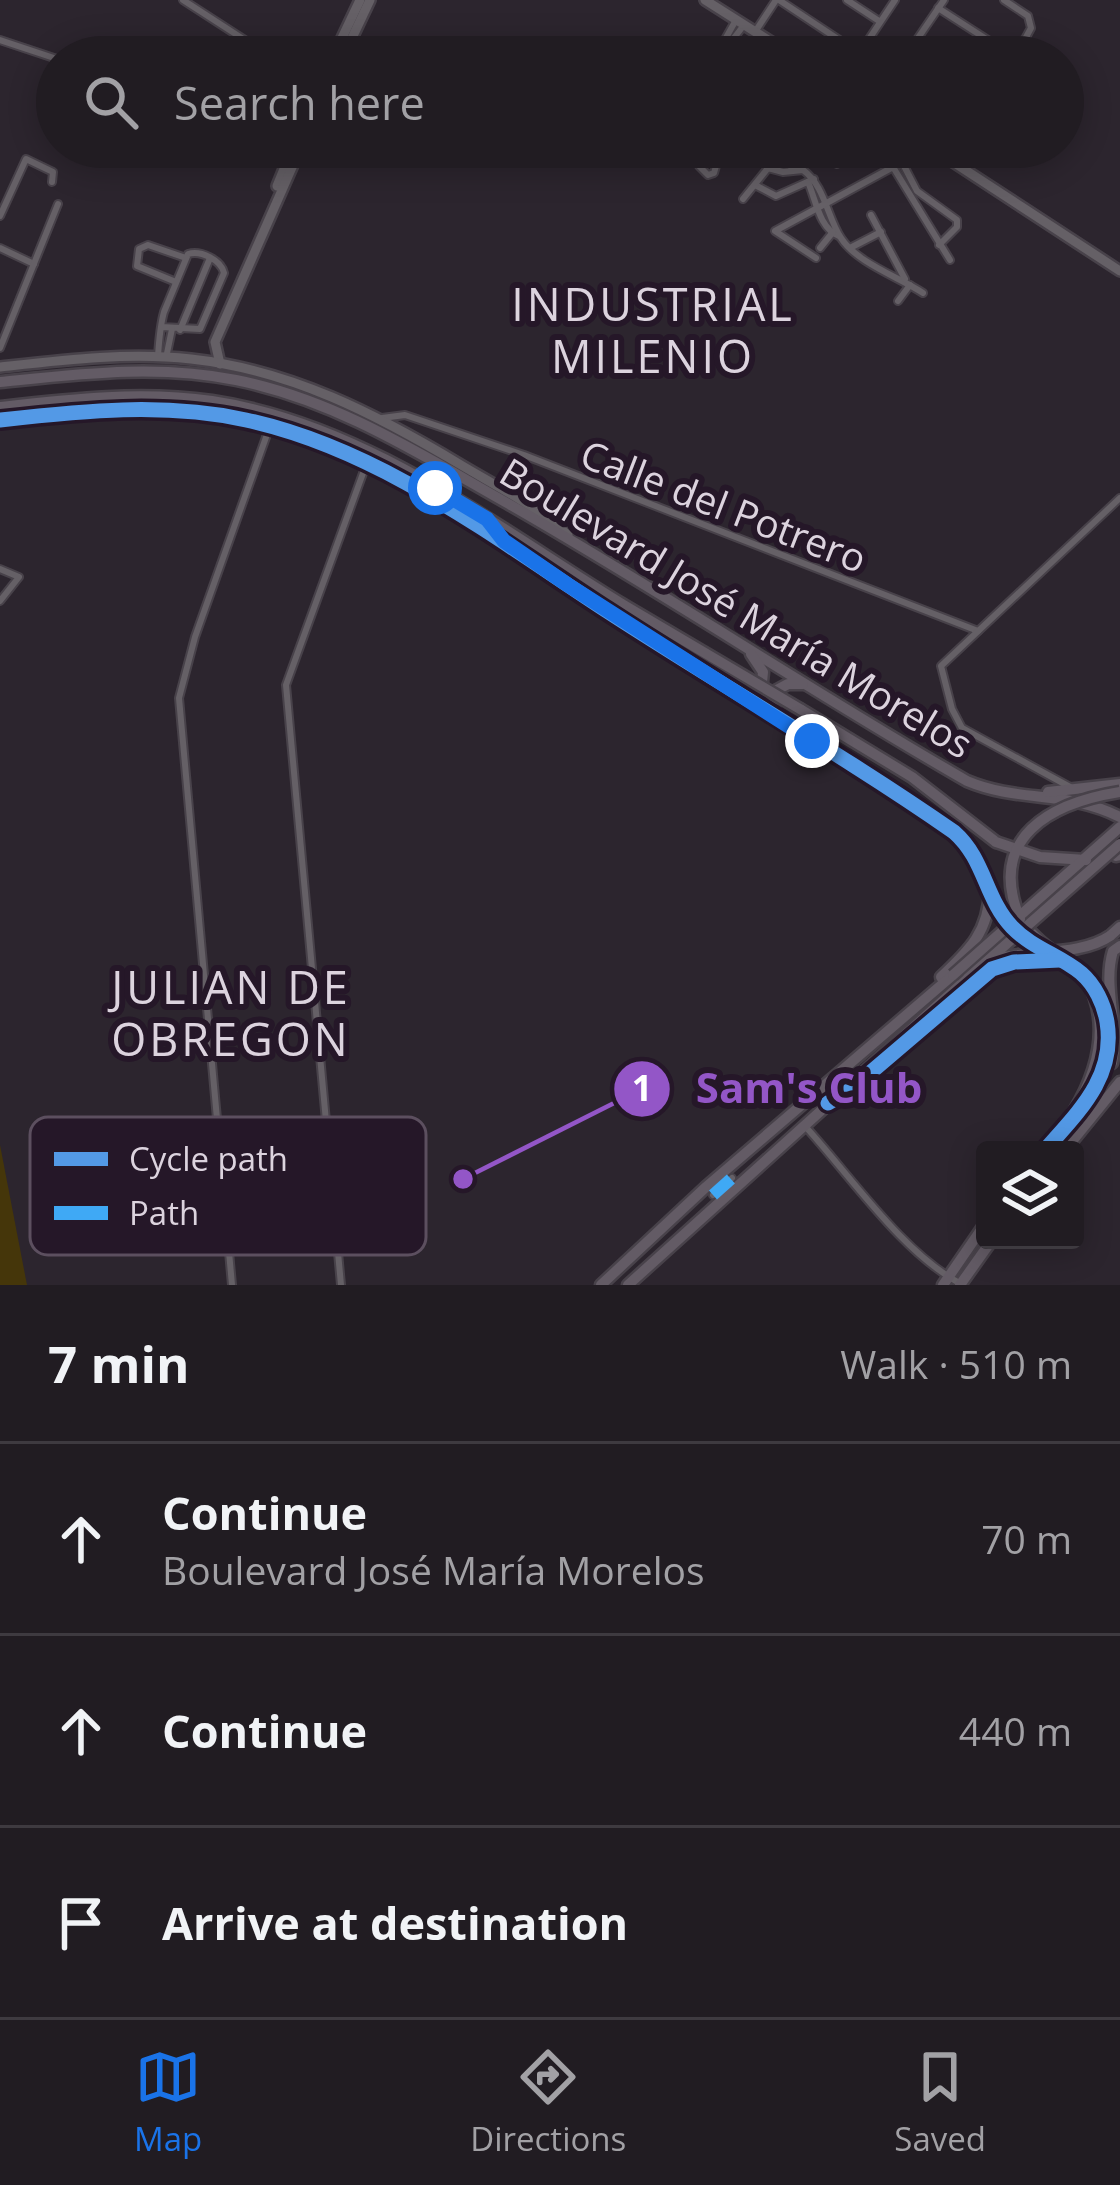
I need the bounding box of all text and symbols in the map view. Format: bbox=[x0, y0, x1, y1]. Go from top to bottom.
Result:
search box bbox=[36, 36, 1084, 168]
icon: search bbox=[78, 69, 144, 135]
text: Search here bbox=[174, 72, 425, 133]
district label: INDUSTRIAL MILENIO bbox=[511, 273, 795, 386]
street label: Calle del Potrero bbox=[574, 426, 874, 584]
street label: Boulevard José María Morelos bbox=[491, 445, 983, 769]
route start bbox=[408, 461, 462, 515]
route end bbox=[785, 714, 839, 768]
district label: JULIAN DE OBREGON bbox=[107, 956, 351, 1069]
callout: Sam's Club bbox=[612, 1050, 947, 1128]
text: Sam's Club bbox=[696, 1058, 922, 1115]
text: 1 bbox=[632, 1063, 652, 1112]
legend bbox=[30, 1117, 426, 1255]
text: Cycle path bbox=[129, 1136, 288, 1181]
map controls bbox=[976, 1141, 1084, 1249]
button: layers bbox=[976, 1141, 1084, 1249]
text: Path bbox=[129, 1190, 199, 1235]
text: 7 min bbox=[48, 1328, 190, 1398]
text: Walk · 510 m bbox=[840, 1337, 1072, 1390]
text: Continue bbox=[162, 1482, 367, 1543]
icon: ahead bbox=[48, 1506, 114, 1572]
text: 70 m bbox=[981, 1512, 1072, 1565]
text: Boulevard José María Morelos bbox=[162, 1543, 705, 1596]
icon: ahead bbox=[48, 1698, 114, 1764]
text: Continue bbox=[162, 1700, 367, 1761]
text: 440 m bbox=[959, 1704, 1072, 1757]
icon: arrive bbox=[48, 1890, 114, 1956]
text: Arrive at destination bbox=[162, 1892, 628, 1953]
tab: Map bbox=[134, 2044, 202, 2161]
tab: Directions bbox=[470, 2044, 626, 2161]
tab: Saved bbox=[894, 2044, 986, 2161]

